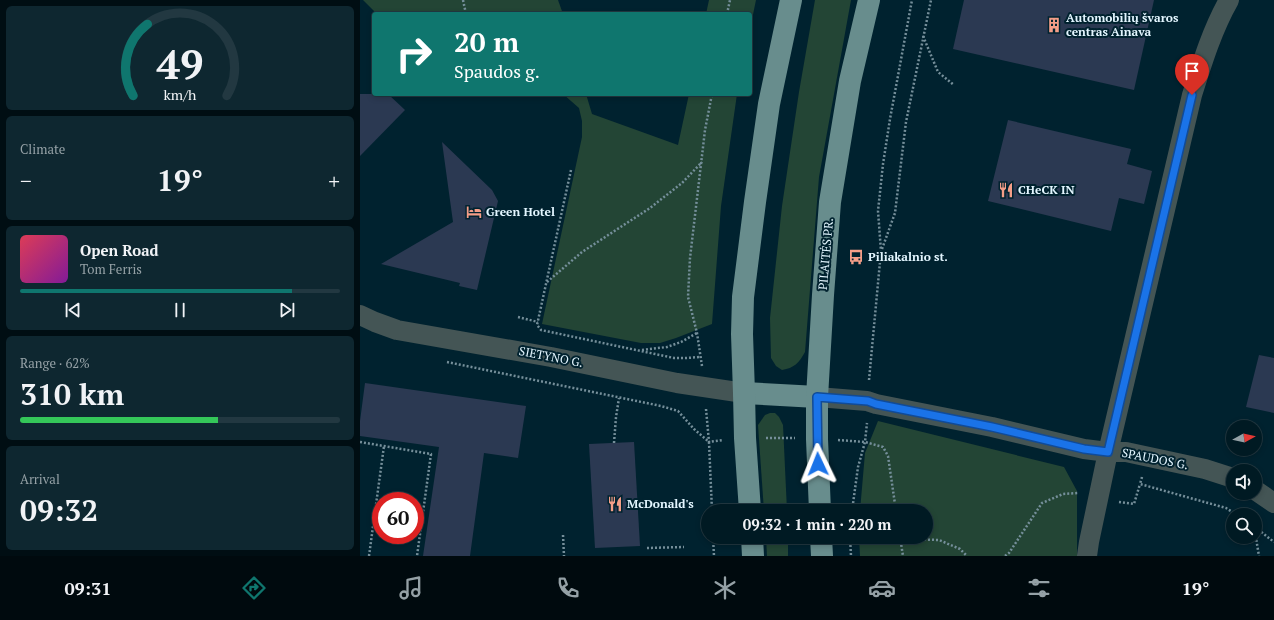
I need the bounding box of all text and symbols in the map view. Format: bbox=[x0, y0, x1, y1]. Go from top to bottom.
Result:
place label: Automobilių švaros centras Ainava bbox=[1066, 10, 1179, 39]
building icon: Automobilių švaros centras Ainava bbox=[1045, 16, 1063, 34]
text: 20 m bbox=[454, 23, 519, 60]
icon: right bbox=[388, 28, 440, 80]
text: 49 bbox=[156, 36, 204, 91]
pin bbox=[1175, 54, 1209, 95]
text: Spaudos g. bbox=[454, 59, 540, 83]
icon: arrive bbox=[1181, 60, 1203, 82]
text: km/h bbox=[164, 85, 197, 104]
text: Climate bbox=[20, 140, 65, 158]
text: 19° bbox=[157, 160, 203, 200]
text: − bbox=[20, 166, 32, 195]
text: + bbox=[328, 166, 340, 195]
restaurant icon: CHeCK IN bbox=[997, 181, 1015, 199]
place label: CHeCK IN bbox=[1018, 182, 1075, 197]
hotel icon: Green Hotel bbox=[465, 203, 483, 221]
place label: Green Hotel bbox=[486, 204, 555, 219]
street label: PILAITĖS PR. bbox=[815, 217, 836, 291]
text: Open Road bbox=[80, 240, 159, 260]
bus stop icon: Piliakalnio st. bbox=[847, 248, 865, 266]
place label: Piliakalnio st. bbox=[868, 249, 948, 264]
text: Tom Ferris bbox=[80, 260, 142, 278]
icon: previous bbox=[62, 299, 84, 321]
icon: pause bbox=[169, 299, 191, 321]
icon: next bbox=[276, 299, 298, 321]
street label: SIETYNO G. bbox=[518, 343, 584, 370]
text: Range · 62% bbox=[20, 354, 90, 372]
text: 310 km bbox=[20, 374, 124, 414]
north arrow bbox=[1226, 420, 1262, 456]
map controls bbox=[1226, 420, 1262, 544]
position arrow bbox=[797, 443, 839, 485]
street label: SPAUDOS G. bbox=[1121, 445, 1190, 472]
button: sound bbox=[1226, 464, 1262, 500]
text: Arrival bbox=[20, 470, 60, 488]
text: 09:32 bbox=[20, 490, 98, 530]
speed limit sign: 60 bbox=[372, 492, 424, 544]
restaurant icon: McDonald's bbox=[606, 495, 624, 513]
place label: McDonald's bbox=[627, 496, 694, 511]
button: search bbox=[1226, 508, 1262, 544]
text: 09:32 · 1 min · 220 m bbox=[743, 514, 891, 534]
icon: directions bbox=[240, 574, 268, 602]
icon: music bbox=[397, 574, 425, 602]
icon: phone bbox=[554, 574, 582, 602]
icon: climate bbox=[711, 574, 739, 602]
icon: car bbox=[868, 574, 896, 602]
icon: filters bbox=[1025, 574, 1053, 602]
text: 09:31 bbox=[64, 576, 111, 600]
text: 19° bbox=[1182, 576, 1209, 600]

